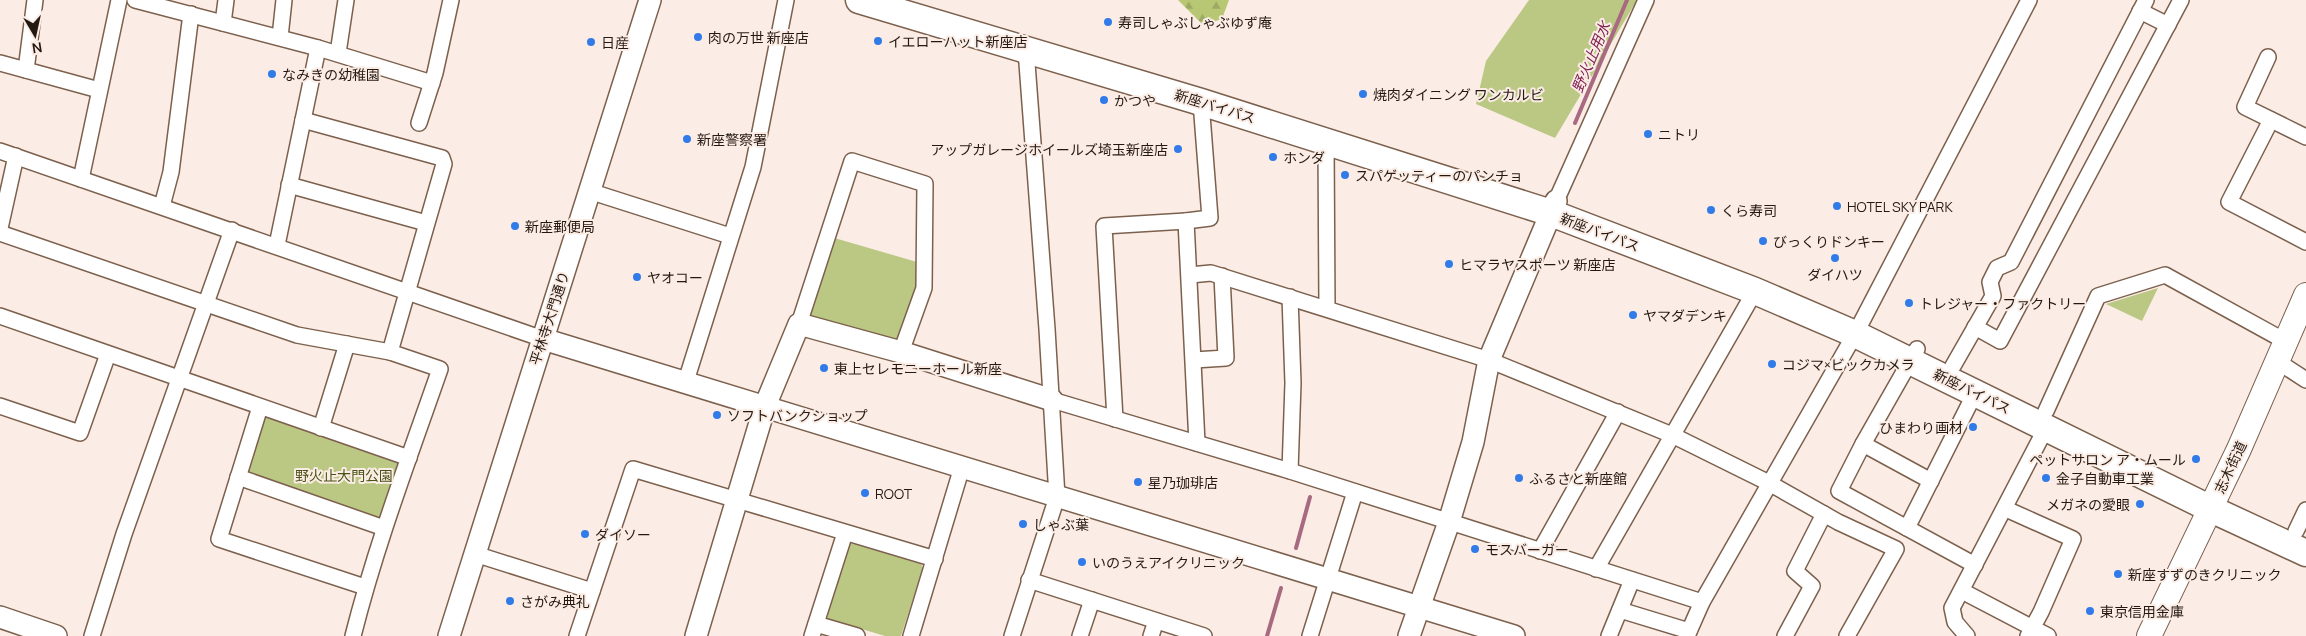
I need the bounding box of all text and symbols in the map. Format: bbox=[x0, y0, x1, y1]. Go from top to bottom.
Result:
north arrow bbox=[10, 10, 60, 60]
place label: 寿司しゃぶしゃぶゆず庵 bbox=[1118, 13, 1272, 32]
marker: 寿司しゃぶしゃぶゆず庵 bbox=[1102, 16, 1114, 28]
water label: 野火止用水 bbox=[1567, 17, 1616, 96]
place label: 肉の万世 新座店 bbox=[708, 28, 809, 47]
marker: 肉の万世 新座店 bbox=[692, 31, 704, 43]
place label: イエローハット新座店 bbox=[888, 32, 1028, 51]
place label: 日産 bbox=[601, 33, 629, 52]
marker: イエローハット新座店 bbox=[872, 35, 884, 47]
marker: 日産 bbox=[585, 36, 597, 48]
text: N bbox=[31, 38, 44, 59]
place label: なみきの幼稚園 bbox=[282, 65, 380, 84]
marker: なみきの幼稚園 bbox=[266, 68, 278, 80]
street label: 新座バイパス bbox=[1172, 85, 1258, 127]
place label: 焼肉ダイニング ワンカルビ bbox=[1373, 85, 1544, 104]
marker: 焼肉ダイニング ワンカルビ bbox=[1357, 88, 1369, 100]
place label: かつや bbox=[1114, 91, 1156, 110]
marker: かつや bbox=[1098, 94, 1110, 106]
place label: ニトリ bbox=[1658, 125, 1700, 144]
marker: ニトリ bbox=[1642, 128, 1654, 140]
place label: 新座警察署 bbox=[697, 130, 767, 149]
marker: 新座警察署 bbox=[681, 133, 693, 145]
place label: アップガレージホイールズ埼玉新座店 bbox=[930, 140, 1168, 159]
marker: アップガレージホイールズ埼玉新座店 bbox=[1172, 143, 1184, 155]
place label: ホンダ bbox=[1283, 148, 1325, 167]
marker: ホンダ bbox=[1267, 151, 1279, 163]
place label: スパゲッティーのパンチョ bbox=[1355, 166, 1523, 185]
marker: スパゲッティーのパンチョ bbox=[1339, 169, 1351, 181]
place label: HOTEL SKY PARK bbox=[1847, 197, 1953, 216]
marker: HOTEL SKY PARK bbox=[1831, 200, 1843, 212]
place label: くら寿司 bbox=[1721, 201, 1777, 220]
marker: くら寿司 bbox=[1705, 204, 1717, 216]
street label: 新座バイパス bbox=[1558, 208, 1642, 256]
place label: 新座郵便局 bbox=[525, 217, 595, 236]
marker: 新座郵便局 bbox=[509, 220, 521, 232]
place label: びっくりドンキー bbox=[1773, 232, 1885, 251]
marker: びっくりドンキー bbox=[1757, 235, 1769, 247]
marker: ダイハツ bbox=[1829, 252, 1841, 264]
place label: ヒマラヤスポーツ 新座店 bbox=[1459, 255, 1616, 274]
marker: ヒマラヤスポーツ 新座店 bbox=[1443, 258, 1455, 270]
place label: ダイハツ bbox=[1807, 265, 1863, 284]
street label: 平林寺大門通り bbox=[525, 268, 573, 368]
place label: ヤオコー bbox=[647, 268, 703, 287]
marker: ヤオコー bbox=[631, 271, 643, 283]
place label: トレジャー・ファクトリー bbox=[1919, 294, 2086, 313]
marker: トレジャー・ファクトリー bbox=[1903, 297, 1915, 309]
place label: ヤマダデンキ bbox=[1643, 306, 1727, 325]
marker: ヤマダデンキ bbox=[1627, 309, 1639, 321]
place label: コジマ×ビックカメラ bbox=[1782, 355, 1915, 374]
marker: コジマ×ビックカメラ bbox=[1766, 358, 1778, 370]
place label: 東上セレモニーホール新座 bbox=[834, 359, 1002, 378]
marker: 東上セレモニーホール新座 bbox=[818, 362, 830, 374]
street label: 新座バイパス bbox=[1930, 364, 2014, 418]
place label: ソフトバンクショップ bbox=[727, 406, 868, 425]
marker: ソフトバンクショップ bbox=[711, 409, 723, 421]
place label: ひまわり画材 bbox=[1879, 418, 1963, 437]
marker: ひまわり画材 bbox=[1967, 421, 1979, 433]
street label: 志木街道 bbox=[2210, 438, 2250, 496]
place label: ペットサロン ア・ムール bbox=[2029, 450, 2186, 469]
marker: ペットサロン ア・ムール bbox=[2190, 453, 2202, 465]
park label: 野火止大門公園 bbox=[295, 466, 393, 485]
place label: ふるさと新座館 bbox=[1529, 469, 1627, 488]
place label: 金子自動車工業 bbox=[2056, 469, 2154, 488]
marker: ふるさと新座館 bbox=[1513, 472, 1525, 484]
marker: 金子自動車工業 bbox=[2040, 472, 2052, 484]
place label: 星乃珈琲店 bbox=[1148, 473, 1218, 492]
marker: 星乃珈琲店 bbox=[1132, 476, 1144, 488]
place label: ROOT bbox=[875, 484, 913, 503]
marker: ROOT bbox=[859, 487, 871, 499]
place label: メガネの愛眼 bbox=[2046, 495, 2130, 514]
marker: メガネの愛眼 bbox=[2134, 498, 2146, 510]
place label: しゃぶ葉 bbox=[1033, 515, 1089, 534]
marker: しゃぶ葉 bbox=[1017, 518, 1029, 530]
place label: ダイソー bbox=[595, 525, 651, 544]
marker: ダイソー bbox=[579, 528, 591, 540]
place label: モスバーガー bbox=[1485, 540, 1569, 559]
marker: モスバーガー bbox=[1469, 543, 1481, 555]
place label: いのうえアイクリニック bbox=[1092, 553, 1245, 572]
marker: いのうえアイクリニック bbox=[1076, 556, 1088, 568]
place label: 新座すずのきクリニック bbox=[2128, 565, 2282, 584]
marker: 新座すずのきクリニック bbox=[2112, 568, 2124, 580]
place label: さがみ典礼 bbox=[520, 592, 590, 611]
marker: さがみ典礼 bbox=[504, 595, 516, 607]
place label: 東京信用金庫 bbox=[2100, 602, 2184, 621]
marker: 東京信用金庫 bbox=[2084, 605, 2096, 617]

